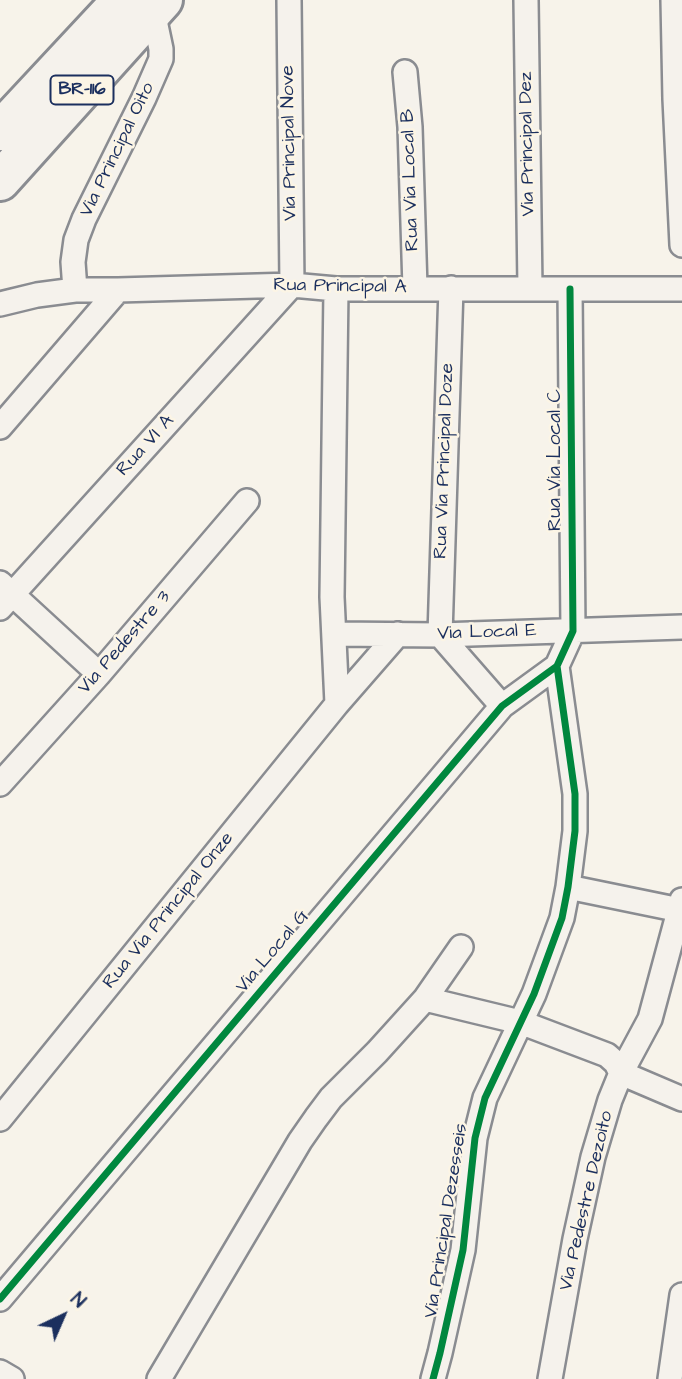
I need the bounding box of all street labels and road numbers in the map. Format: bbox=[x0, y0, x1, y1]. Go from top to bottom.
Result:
street label: Via Principal Nove bbox=[277, 65, 303, 221]
street label: Via Principal Dez bbox=[515, 71, 541, 217]
road number: BR-116 bbox=[50, 76, 114, 104]
street label: Via Principal Oito bbox=[76, 79, 160, 221]
street label: Rua Via Local B bbox=[397, 109, 425, 251]
street label: Rua Principal A bbox=[273, 274, 407, 300]
street label: Rua Via Principal Doze bbox=[430, 363, 460, 559]
street label: Rua Via Local C bbox=[545, 389, 567, 531]
street label: Rua VI A bbox=[112, 410, 180, 482]
street label: Via Pedestre 3 bbox=[74, 587, 176, 699]
street label: Via Local E bbox=[437, 620, 537, 646]
street label: Rua Via Principal Onze bbox=[99, 828, 239, 994]
street label: Via Local G bbox=[232, 906, 314, 998]
street label: Via Pedestre Dezoito bbox=[555, 1109, 619, 1293]
street label: Via Principal Dezesseis bbox=[420, 1122, 474, 1320]

